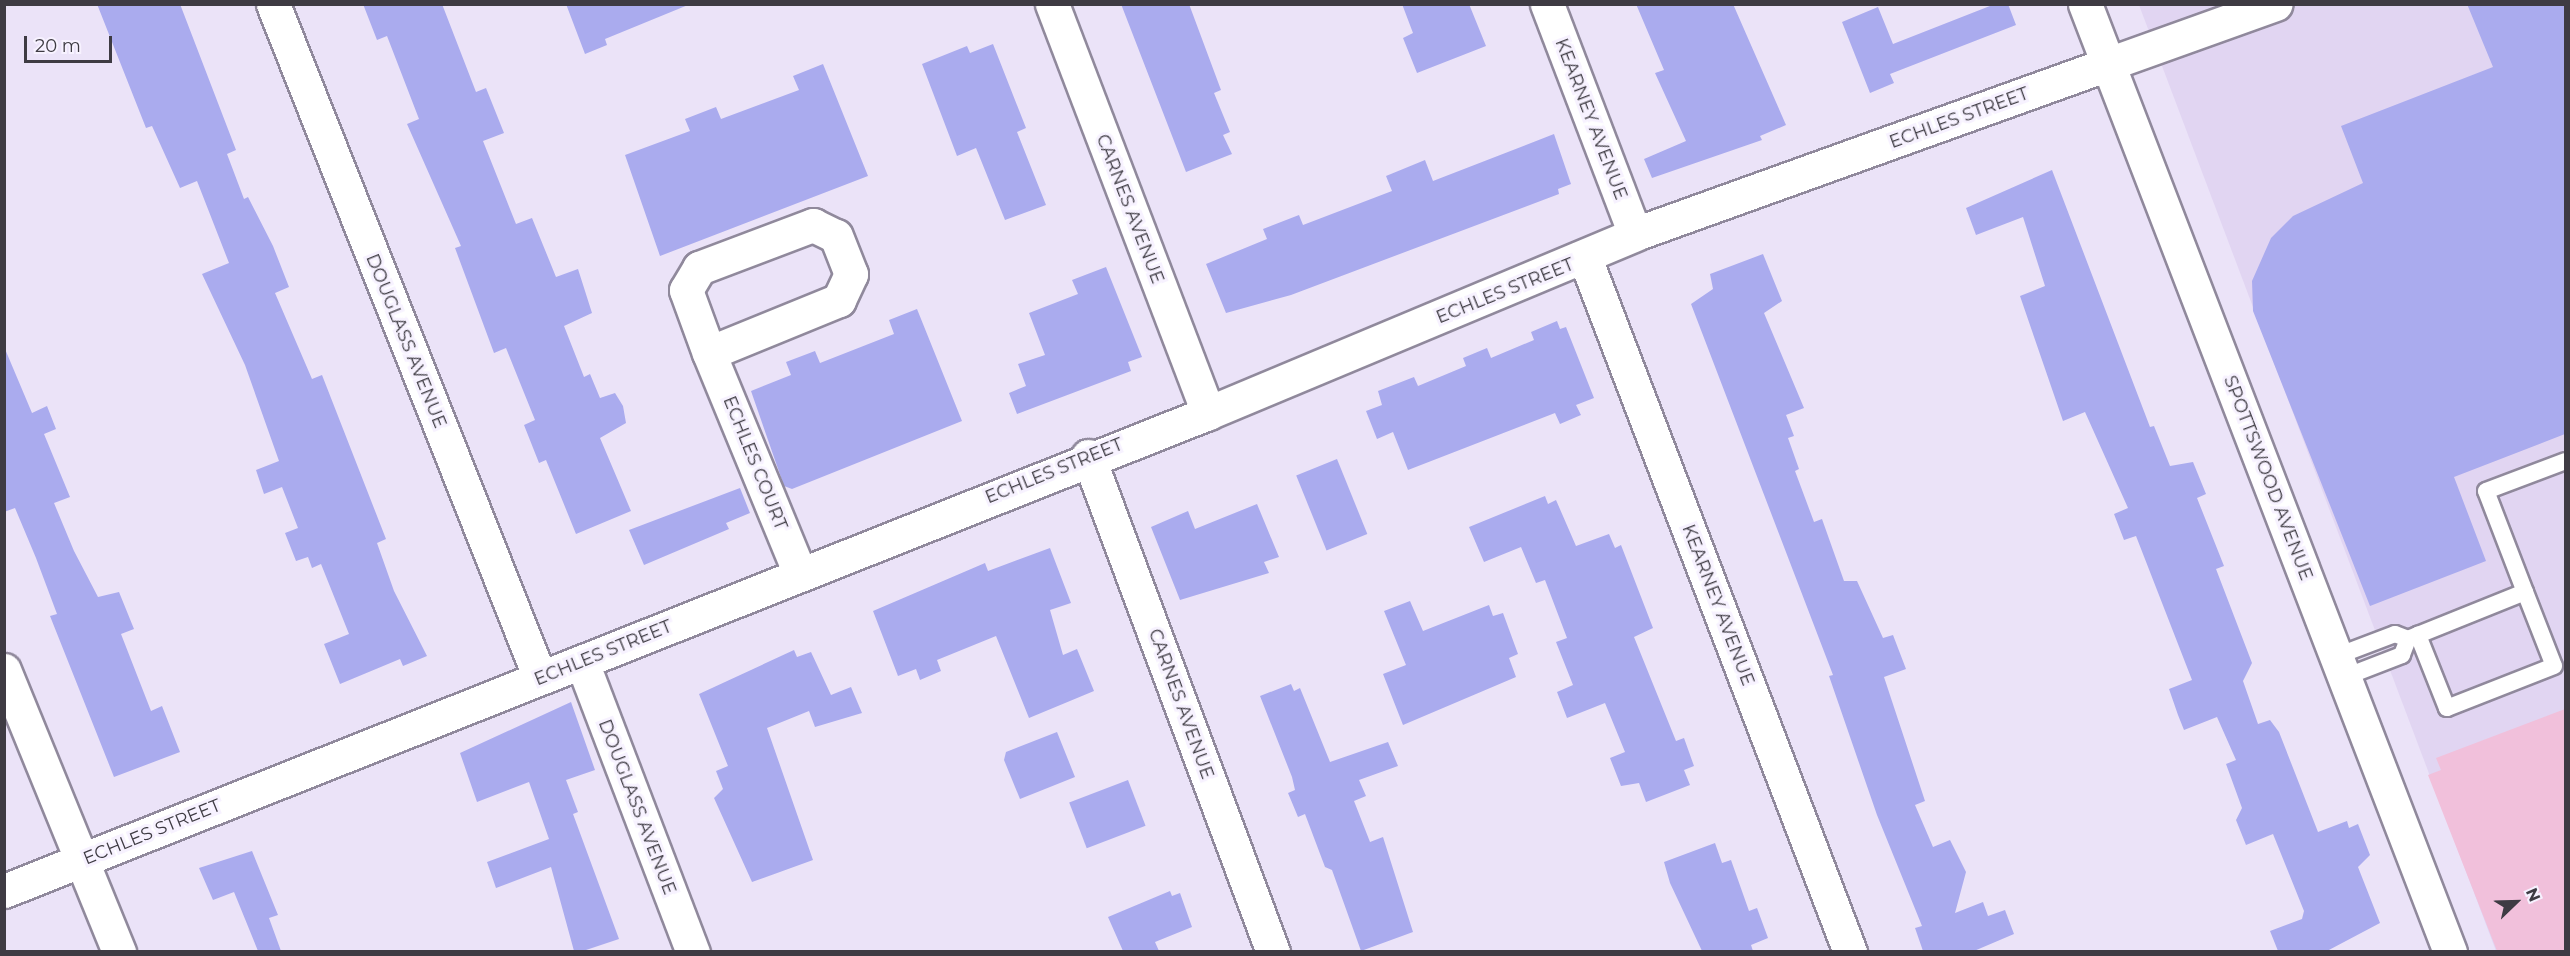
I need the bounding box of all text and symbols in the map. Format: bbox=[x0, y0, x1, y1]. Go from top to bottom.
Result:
scale bar bbox=[27, 24, 116, 62]
text: 20 m bbox=[35, 35, 81, 57]
street label: KEARNEY AVENUE bbox=[1550, 35, 1632, 203]
street label: ECHLES STREET bbox=[1886, 83, 2032, 153]
street label: CARNES AVENUE bbox=[1092, 131, 1168, 287]
street label: DOUGLASS AVENUE bbox=[361, 251, 451, 431]
street label: ECHLES STREET bbox=[1433, 254, 1577, 328]
street label: SPOTTSWOOD AVENUE bbox=[2219, 373, 2317, 583]
street label: ECHLES COURT bbox=[718, 393, 792, 533]
street label: ECHLES STREET bbox=[982, 434, 1126, 508]
street label: KEARNEY AVENUE bbox=[1677, 521, 1759, 689]
street label: ECHLES STREET bbox=[531, 616, 675, 690]
street label: CARNES AVENUE bbox=[1144, 626, 1218, 782]
street label: DOUGLASS AVENUE bbox=[594, 716, 680, 898]
street label: ECHLES STREET bbox=[80, 795, 224, 869]
north arrow bbox=[2486, 872, 2546, 932]
text: N bbox=[2522, 885, 2544, 904]

